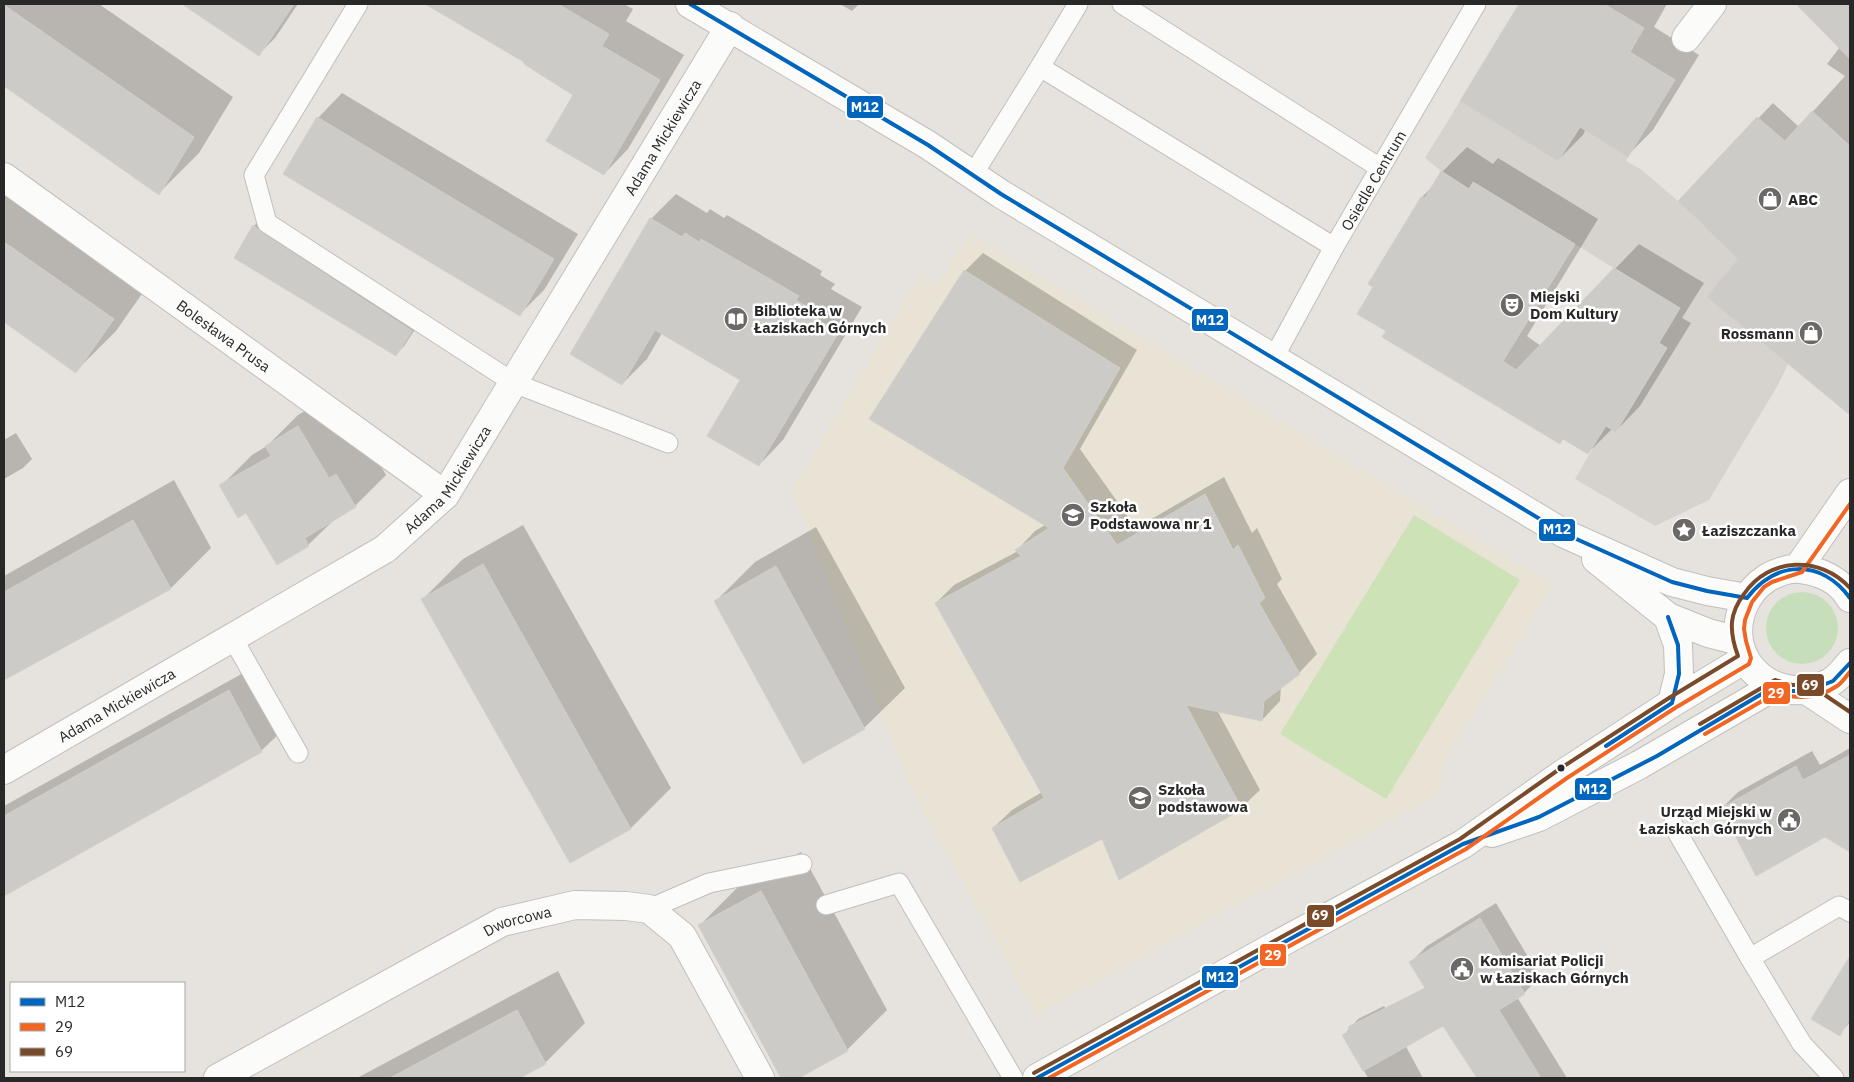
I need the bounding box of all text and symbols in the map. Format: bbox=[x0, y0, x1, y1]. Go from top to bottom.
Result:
street label: Adama Mickiewicza bbox=[620, 76, 705, 198]
line badge: M12 bbox=[846, 95, 884, 119]
text: M12 bbox=[851, 98, 879, 116]
street label: Osiedle Centrum bbox=[1336, 127, 1410, 234]
shop icon: ABC bbox=[1757, 186, 1783, 212]
place label: ABC bbox=[1788, 190, 1818, 209]
place label: Miejski Dom Kultury bbox=[1530, 287, 1618, 323]
theatre icon: Miejski Dom Kultury bbox=[1499, 292, 1525, 318]
street label: Bolesława Prusa bbox=[173, 295, 274, 376]
place label: Biblioteka w Łaziskach Górnych bbox=[753, 301, 886, 337]
library icon: Biblioteka w Łaziskach Górnych bbox=[723, 306, 749, 332]
line badge: M12 bbox=[1191, 308, 1229, 332]
text: M12 bbox=[1196, 311, 1224, 329]
shop icon: Rossmann bbox=[1798, 320, 1824, 346]
place label: Rossmann bbox=[1721, 324, 1794, 343]
street label: Adama Mickiewicza bbox=[400, 422, 495, 537]
place label: Szkoła Podstawowa nr 1 bbox=[1090, 497, 1212, 533]
school or university icon: Szkoła Podstawowa nr 1 bbox=[1060, 502, 1086, 528]
place icon: Łaziszczanka bbox=[1671, 517, 1697, 543]
line badge: M12 bbox=[1538, 518, 1576, 542]
text: M12 bbox=[1543, 520, 1571, 538]
place label: Łaziszczanka bbox=[1701, 521, 1796, 540]
street label: Adama Mickiewicza bbox=[55, 663, 178, 746]
line badge: 69 bbox=[1796, 673, 1825, 697]
text: 69 bbox=[1802, 676, 1818, 694]
line badge: 29 bbox=[1762, 681, 1791, 705]
text: 29 bbox=[1768, 684, 1784, 702]
unlabelled marker bbox=[1556, 763, 1566, 773]
line badge: M12 bbox=[1574, 777, 1612, 801]
place label: Szkoła podstawowa bbox=[1158, 780, 1249, 816]
text: M12 bbox=[1579, 780, 1607, 798]
school or university icon: Szkoła podstawowa bbox=[1127, 785, 1153, 811]
place label: Urząd Miejski w Łaziskach Górnych bbox=[1639, 802, 1772, 838]
public building icon: Urząd Miejski w Łaziskach Górnych bbox=[1776, 807, 1802, 833]
street label: Dworcowa bbox=[480, 901, 553, 940]
line badge: 69 bbox=[1306, 904, 1335, 928]
text: 69 bbox=[1312, 906, 1328, 924]
line badge: 29 bbox=[1259, 943, 1287, 967]
text: 29 bbox=[1265, 946, 1281, 964]
place label: Komisariat Policji w Łaziskach Górnych bbox=[1480, 951, 1629, 987]
public building icon: Komisariat Policji w Łaziskach Górnych bbox=[1449, 956, 1475, 982]
line badge: M12 bbox=[1201, 965, 1239, 989]
text: M12 bbox=[1206, 968, 1234, 986]
legend bbox=[10, 982, 185, 1072]
text: M12 bbox=[55, 992, 85, 1011]
text: 29 bbox=[55, 1017, 73, 1036]
text: 69 bbox=[55, 1042, 73, 1061]

